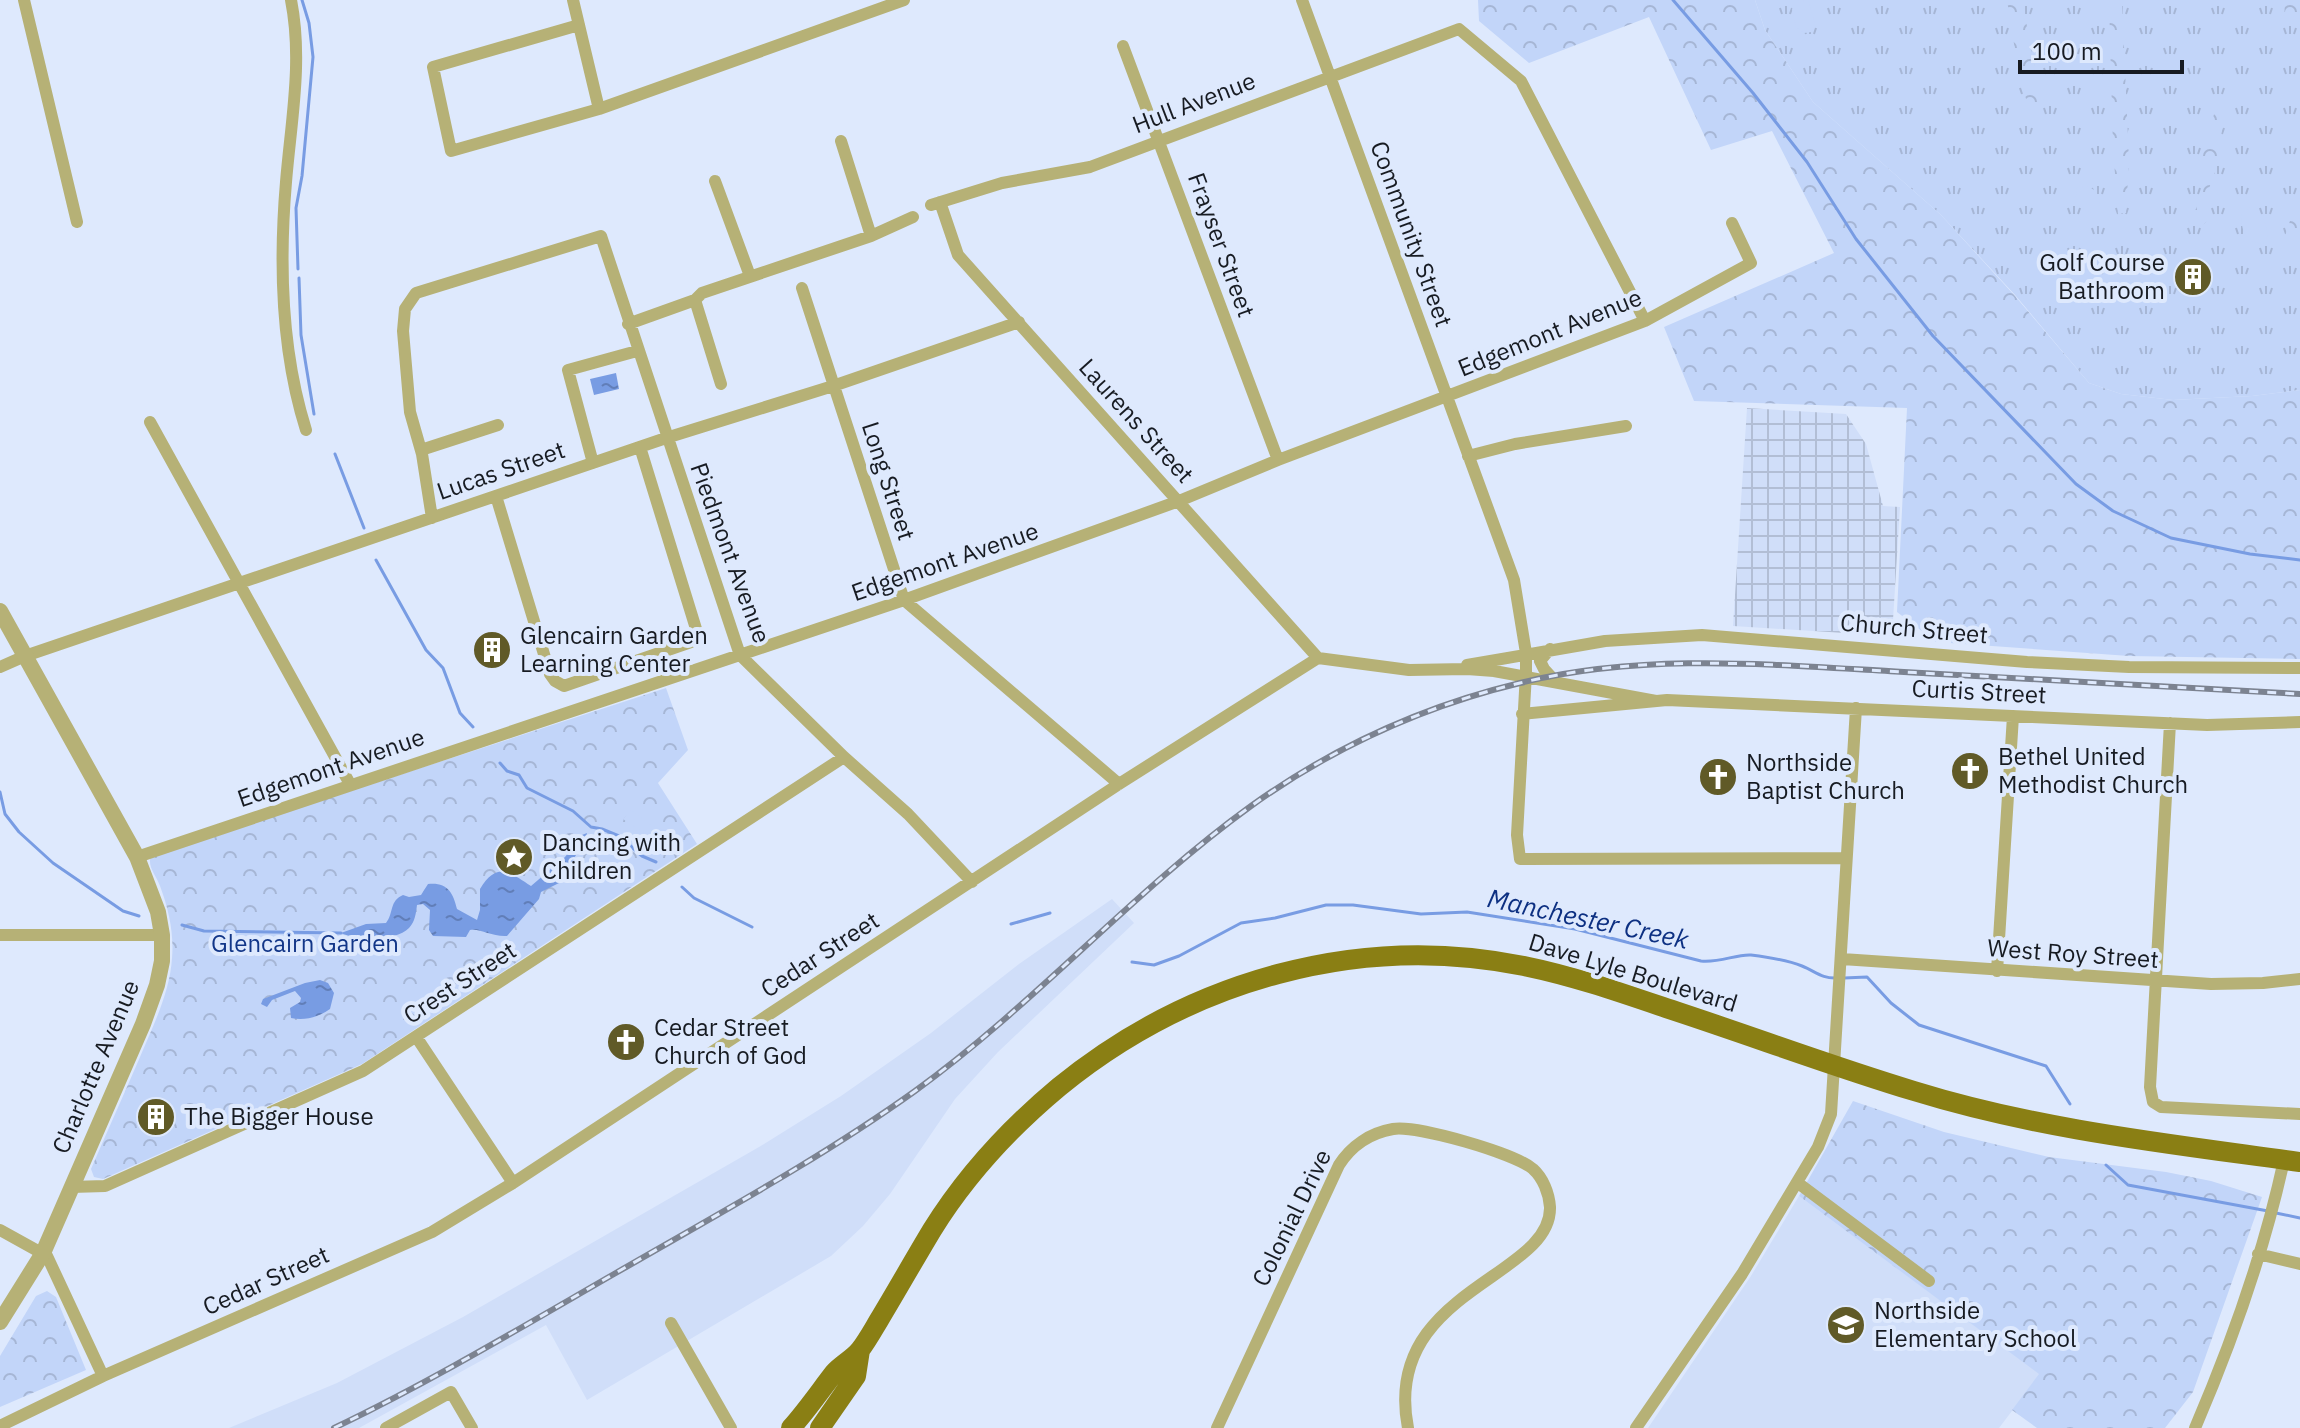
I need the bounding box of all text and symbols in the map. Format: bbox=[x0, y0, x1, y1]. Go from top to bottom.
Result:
scale bar bbox=[2020, 24, 2182, 74]
text: 100 m bbox=[2032, 35, 2102, 67]
street label: Hull Avenue bbox=[1128, 64, 1260, 140]
street label: Community Street bbox=[1363, 136, 1460, 331]
street label: Frayser Street bbox=[1181, 168, 1263, 321]
place label: Golf Course Bathroom bbox=[2039, 246, 2165, 306]
building icon: Golf Course Bathroom bbox=[2172, 256, 2214, 298]
street label: Edgemont Avenue bbox=[1453, 281, 1646, 384]
street label: Laurens Street bbox=[1072, 351, 1201, 489]
street label: Long Street bbox=[855, 417, 923, 544]
street label: Lucas Street bbox=[432, 433, 569, 507]
street label: Piedmont Avenue bbox=[683, 458, 778, 647]
street label: Edgemont Avenue bbox=[847, 514, 1042, 608]
street label: Church Street bbox=[1839, 606, 1989, 650]
place label: Glencairn Garden Learning Center bbox=[520, 619, 708, 679]
building icon: Glencairn Garden Learning Center bbox=[471, 629, 513, 671]
street label: Curtis Street bbox=[1911, 671, 2047, 711]
street label: Edgemont Avenue bbox=[233, 720, 428, 814]
place label: Bethel United Methodist Church bbox=[1998, 740, 2188, 800]
place label: Northside Baptist Church bbox=[1746, 746, 1905, 806]
church icon: Bethel United Methodist Church bbox=[1949, 750, 1991, 792]
church icon: Northside Baptist Church bbox=[1697, 756, 1739, 798]
place label: Dancing with Children bbox=[542, 826, 681, 886]
place icon: Dancing with Children bbox=[493, 836, 535, 878]
water label: Manchester Creek bbox=[1484, 880, 1692, 956]
street label: Cedar Street bbox=[754, 904, 885, 1004]
street label: Dave Lyle Boulevard bbox=[1525, 925, 1742, 1019]
park label: Glencairn Garden bbox=[211, 927, 399, 959]
street label: West Roy Street bbox=[1986, 931, 2160, 975]
street label: Crest Street bbox=[397, 934, 522, 1030]
street label: Charlotte Avenue bbox=[44, 975, 146, 1158]
place label: Cedar Street Church of God bbox=[654, 1011, 807, 1071]
church icon: Cedar Street Church of God bbox=[605, 1021, 647, 1063]
building icon: The Bigger House bbox=[135, 1096, 177, 1138]
place label: The Bigger House bbox=[184, 1100, 374, 1132]
street label: Colonial Drive bbox=[1244, 1144, 1338, 1291]
street label: Cedar Street bbox=[197, 1238, 334, 1322]
place label: Northside Elementary School bbox=[1874, 1294, 2076, 1354]
school or university icon: Northside Elementary School bbox=[1825, 1304, 1867, 1346]

